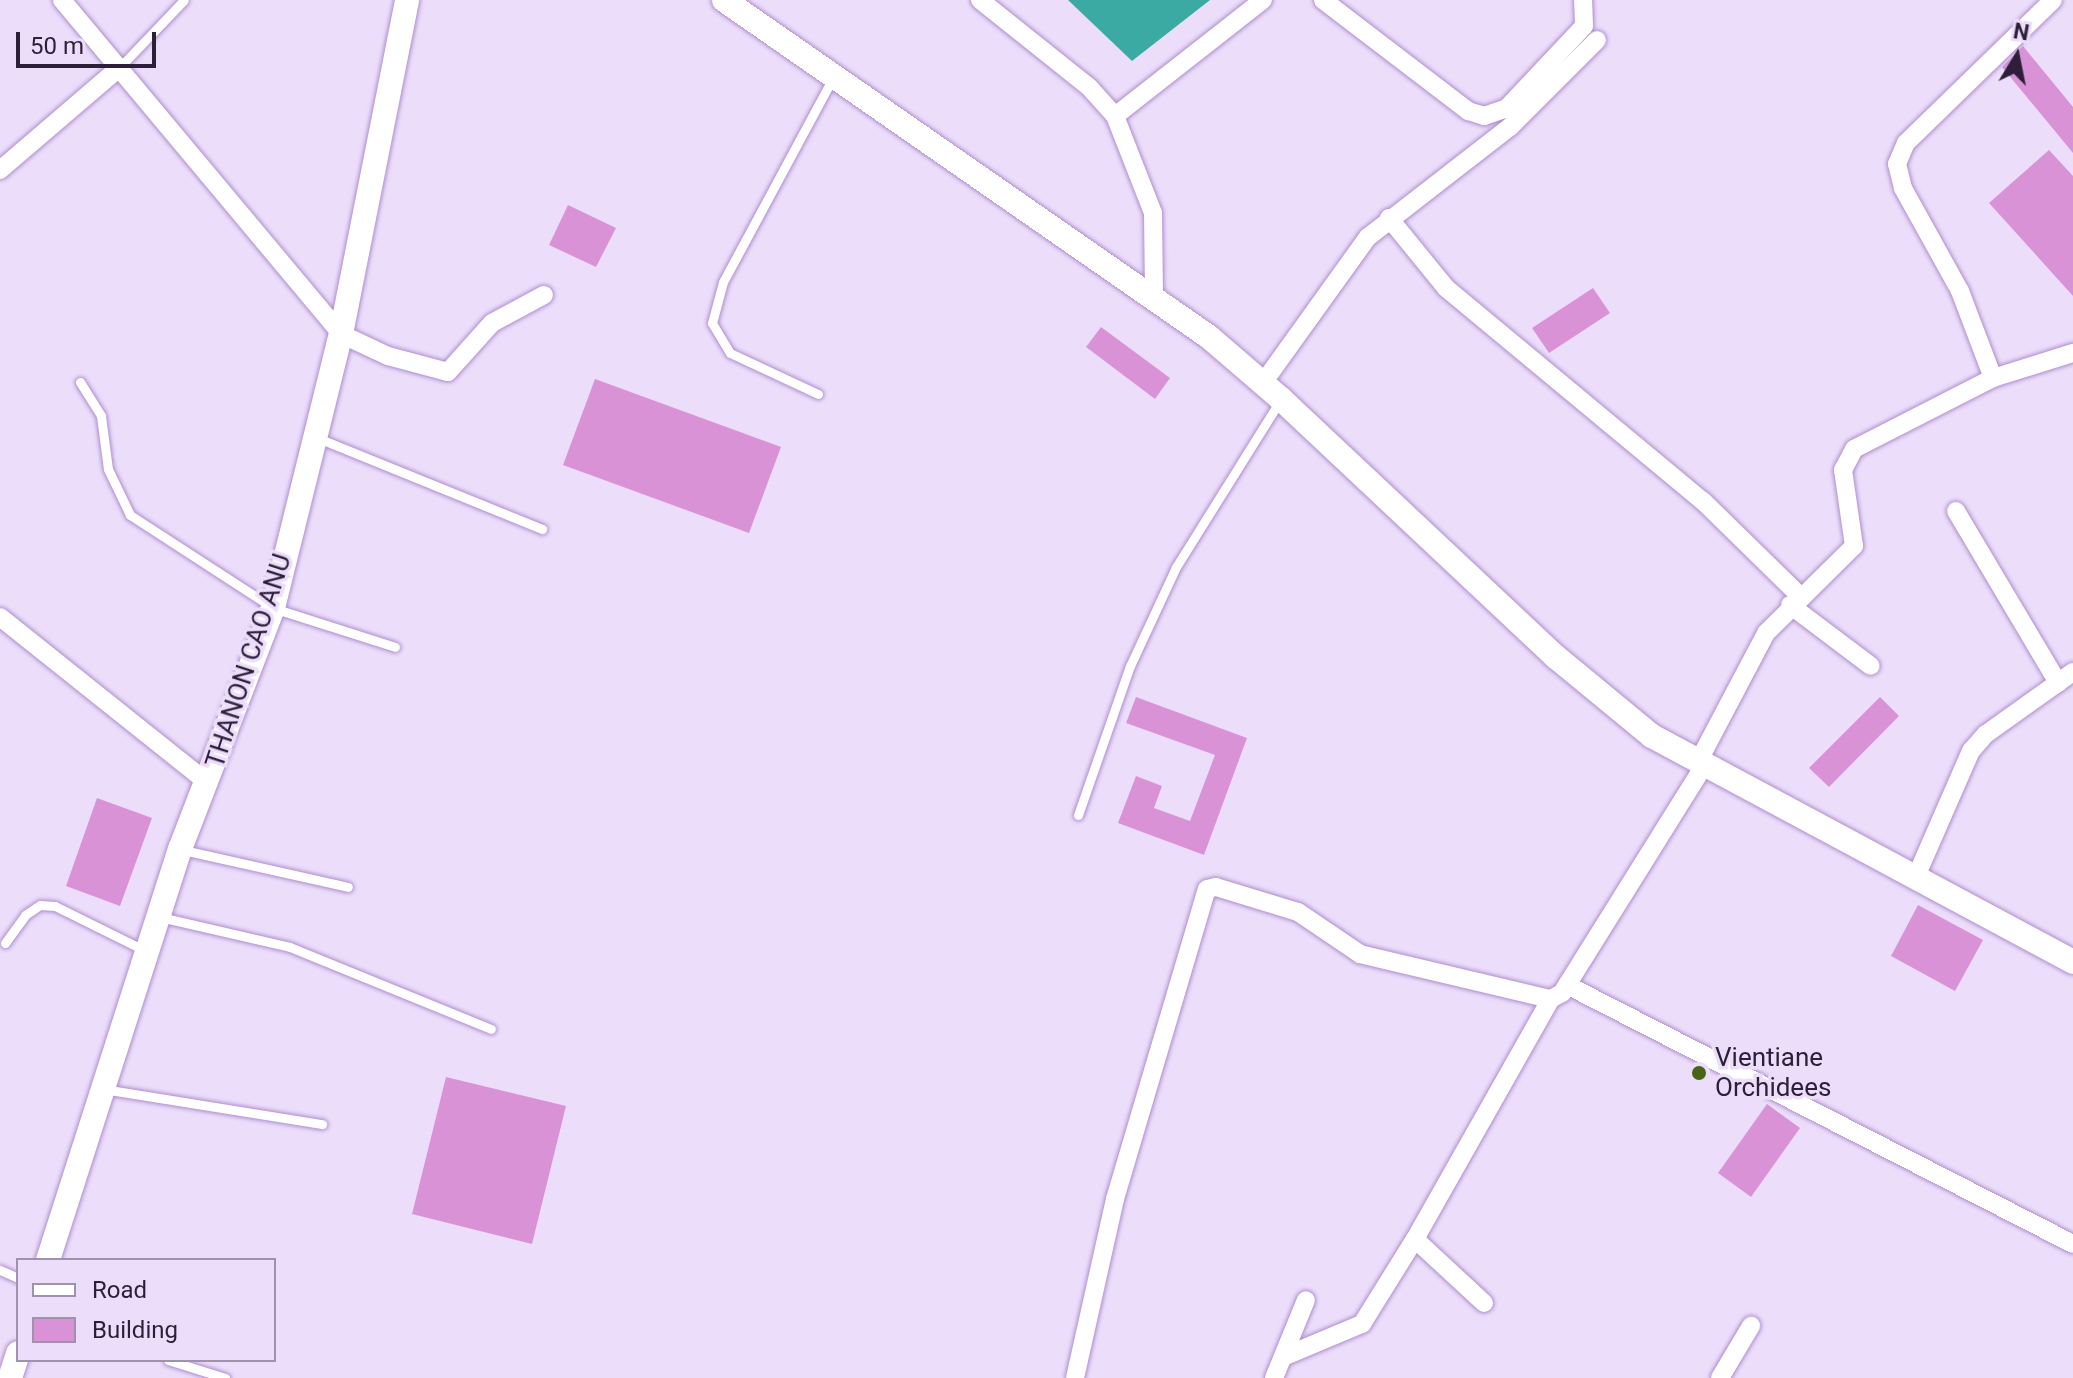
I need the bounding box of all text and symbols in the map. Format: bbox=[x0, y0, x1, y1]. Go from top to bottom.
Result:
scale bar bbox=[20, 16, 160, 66]
north arrow bbox=[1977, 16, 2057, 96]
text: N bbox=[2011, 18, 2031, 46]
text: 50 m bbox=[30, 32, 84, 60]
street label: THANON CAO ANU bbox=[200, 550, 298, 772]
place label: Vientiane Orchidees bbox=[1715, 1042, 1831, 1104]
marker: Vientiane Orchidees bbox=[1690, 1064, 1708, 1082]
legend bbox=[16, 1258, 276, 1362]
text: Road bbox=[92, 1276, 147, 1304]
text: Building bbox=[92, 1316, 178, 1344]

